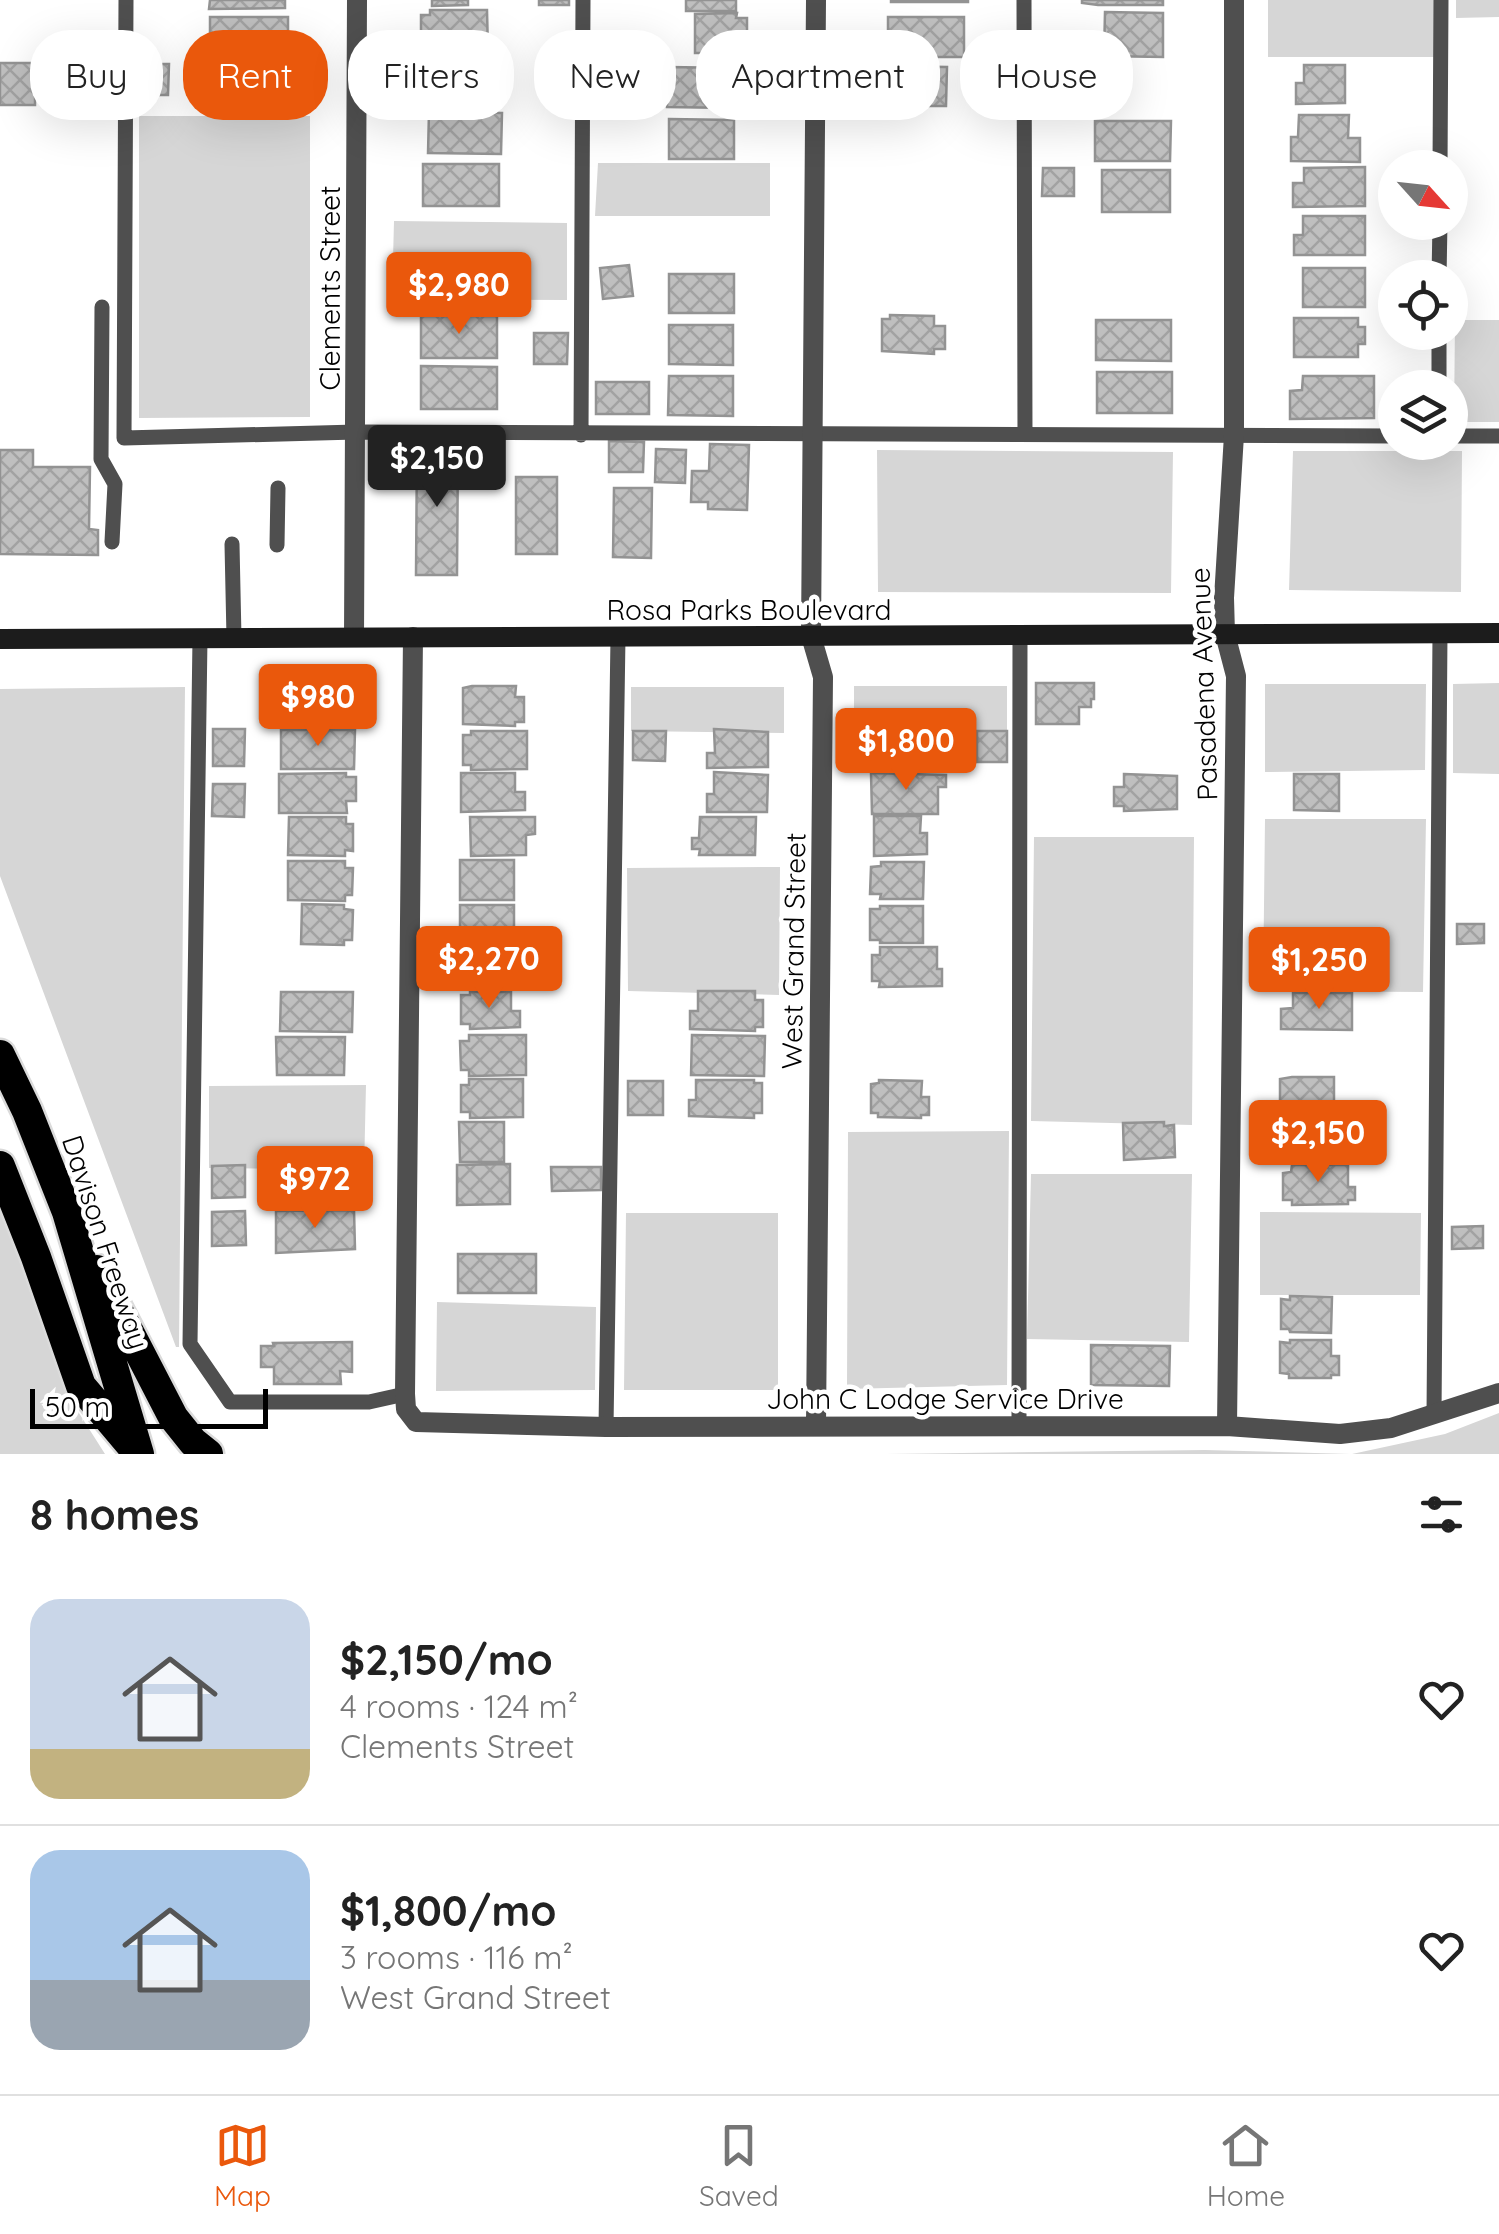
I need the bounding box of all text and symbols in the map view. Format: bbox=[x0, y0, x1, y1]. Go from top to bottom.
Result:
chip: Buy bbox=[30, 30, 163, 120]
chip: Rent bbox=[183, 30, 328, 120]
chip: Filters bbox=[348, 30, 514, 120]
chip: New bbox=[534, 30, 676, 120]
chip: Apartment bbox=[696, 30, 940, 120]
chip: House bbox=[960, 30, 1133, 120]
north arrow bbox=[1378, 150, 1468, 240]
map controls bbox=[1378, 150, 1468, 460]
street label: Clements Street bbox=[312, 185, 347, 391]
pin: $2,980 bbox=[378, 252, 540, 337]
button: locate bbox=[1378, 260, 1468, 350]
text: $2,980 bbox=[408, 264, 510, 304]
button: layers bbox=[1378, 370, 1468, 460]
pin: $2,150 bbox=[356, 425, 518, 510]
text: $2,150 bbox=[390, 437, 484, 477]
street label: Pasadena Avenue bbox=[1181, 567, 1225, 801]
street label: Rosa Parks Boulevard bbox=[606, 592, 892, 627]
pin: $980 bbox=[259, 664, 377, 749]
text: $980 bbox=[281, 676, 355, 716]
pin: $1,800 bbox=[825, 708, 987, 793]
text: $1,800 bbox=[857, 720, 955, 760]
street label: West Grand Street bbox=[773, 832, 813, 1070]
pin: $2,270 bbox=[408, 926, 570, 1011]
pin: $1,250 bbox=[1238, 927, 1400, 1012]
text: $2,270 bbox=[438, 938, 540, 978]
text: $1,250 bbox=[1271, 939, 1367, 979]
pin: $2,150 bbox=[1237, 1100, 1399, 1185]
text: $2,150 bbox=[1271, 1112, 1365, 1152]
street label: Davison Freeway bbox=[55, 1131, 157, 1353]
pin: $972 bbox=[256, 1146, 374, 1231]
text: $972 bbox=[279, 1158, 351, 1198]
street label: John C Lodge Service Drive bbox=[766, 1381, 1124, 1416]
scale bar bbox=[30, 1384, 268, 1428]
text: 50 m bbox=[45, 1389, 110, 1424]
icon: filters bbox=[1414, 1487, 1469, 1542]
text: 8 homes bbox=[30, 1488, 199, 1541]
text: $2,150/mo bbox=[340, 1633, 553, 1686]
icon: home bbox=[110, 1639, 230, 1759]
icon: heart bbox=[1414, 1672, 1469, 1727]
text: 4 rooms · 124 m² bbox=[340, 1686, 578, 1726]
text: Clements Street bbox=[340, 1726, 574, 1766]
text: $1,800/mo bbox=[340, 1884, 556, 1937]
icon: home bbox=[110, 1890, 230, 2010]
icon: heart bbox=[1414, 1923, 1469, 1978]
text: 3 rooms · 116 m² bbox=[340, 1937, 573, 1977]
text: West Grand Street bbox=[340, 1977, 611, 2017]
tab: Map bbox=[214, 2118, 271, 2213]
tab: Saved bbox=[699, 2118, 779, 2213]
tab: Home bbox=[1207, 2118, 1285, 2213]

